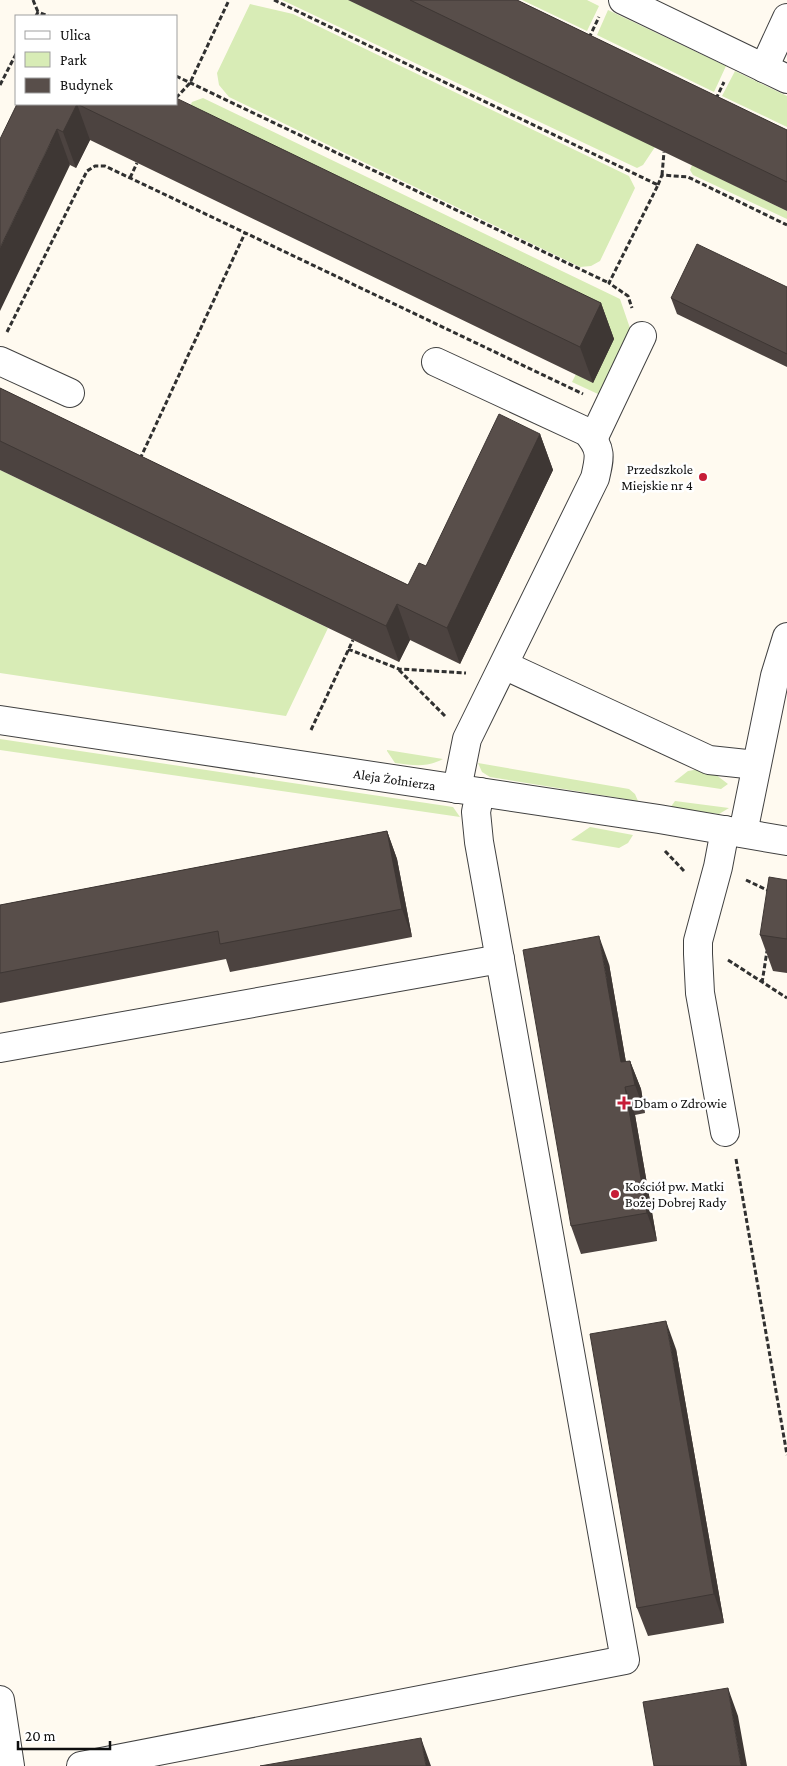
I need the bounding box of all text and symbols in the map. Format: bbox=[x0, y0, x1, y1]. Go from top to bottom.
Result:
legend bbox=[15, 15, 178, 105]
text: Ulica bbox=[60, 27, 91, 43]
text: Park bbox=[60, 52, 87, 68]
text: Budynek bbox=[60, 77, 114, 94]
place label: Przedszkole Miejskie nr 4 bbox=[621, 461, 693, 494]
marker: Przedszkole Miejskie nr 4 bbox=[697, 471, 709, 483]
street label: Aleja Żołnierza bbox=[352, 765, 437, 793]
place label: Dbam o Zdrowie bbox=[634, 1095, 727, 1111]
marker: Dbam o Zdrowie bbox=[618, 1097, 630, 1109]
place label: Kościół pw. Matki Bożej Dobrej Rady bbox=[625, 1178, 727, 1211]
marker: Kościół pw. Matki Bożej Dobrej Rady bbox=[609, 1188, 621, 1200]
scale bar bbox=[18, 1718, 110, 1750]
text: 20 m bbox=[25, 1728, 56, 1744]

